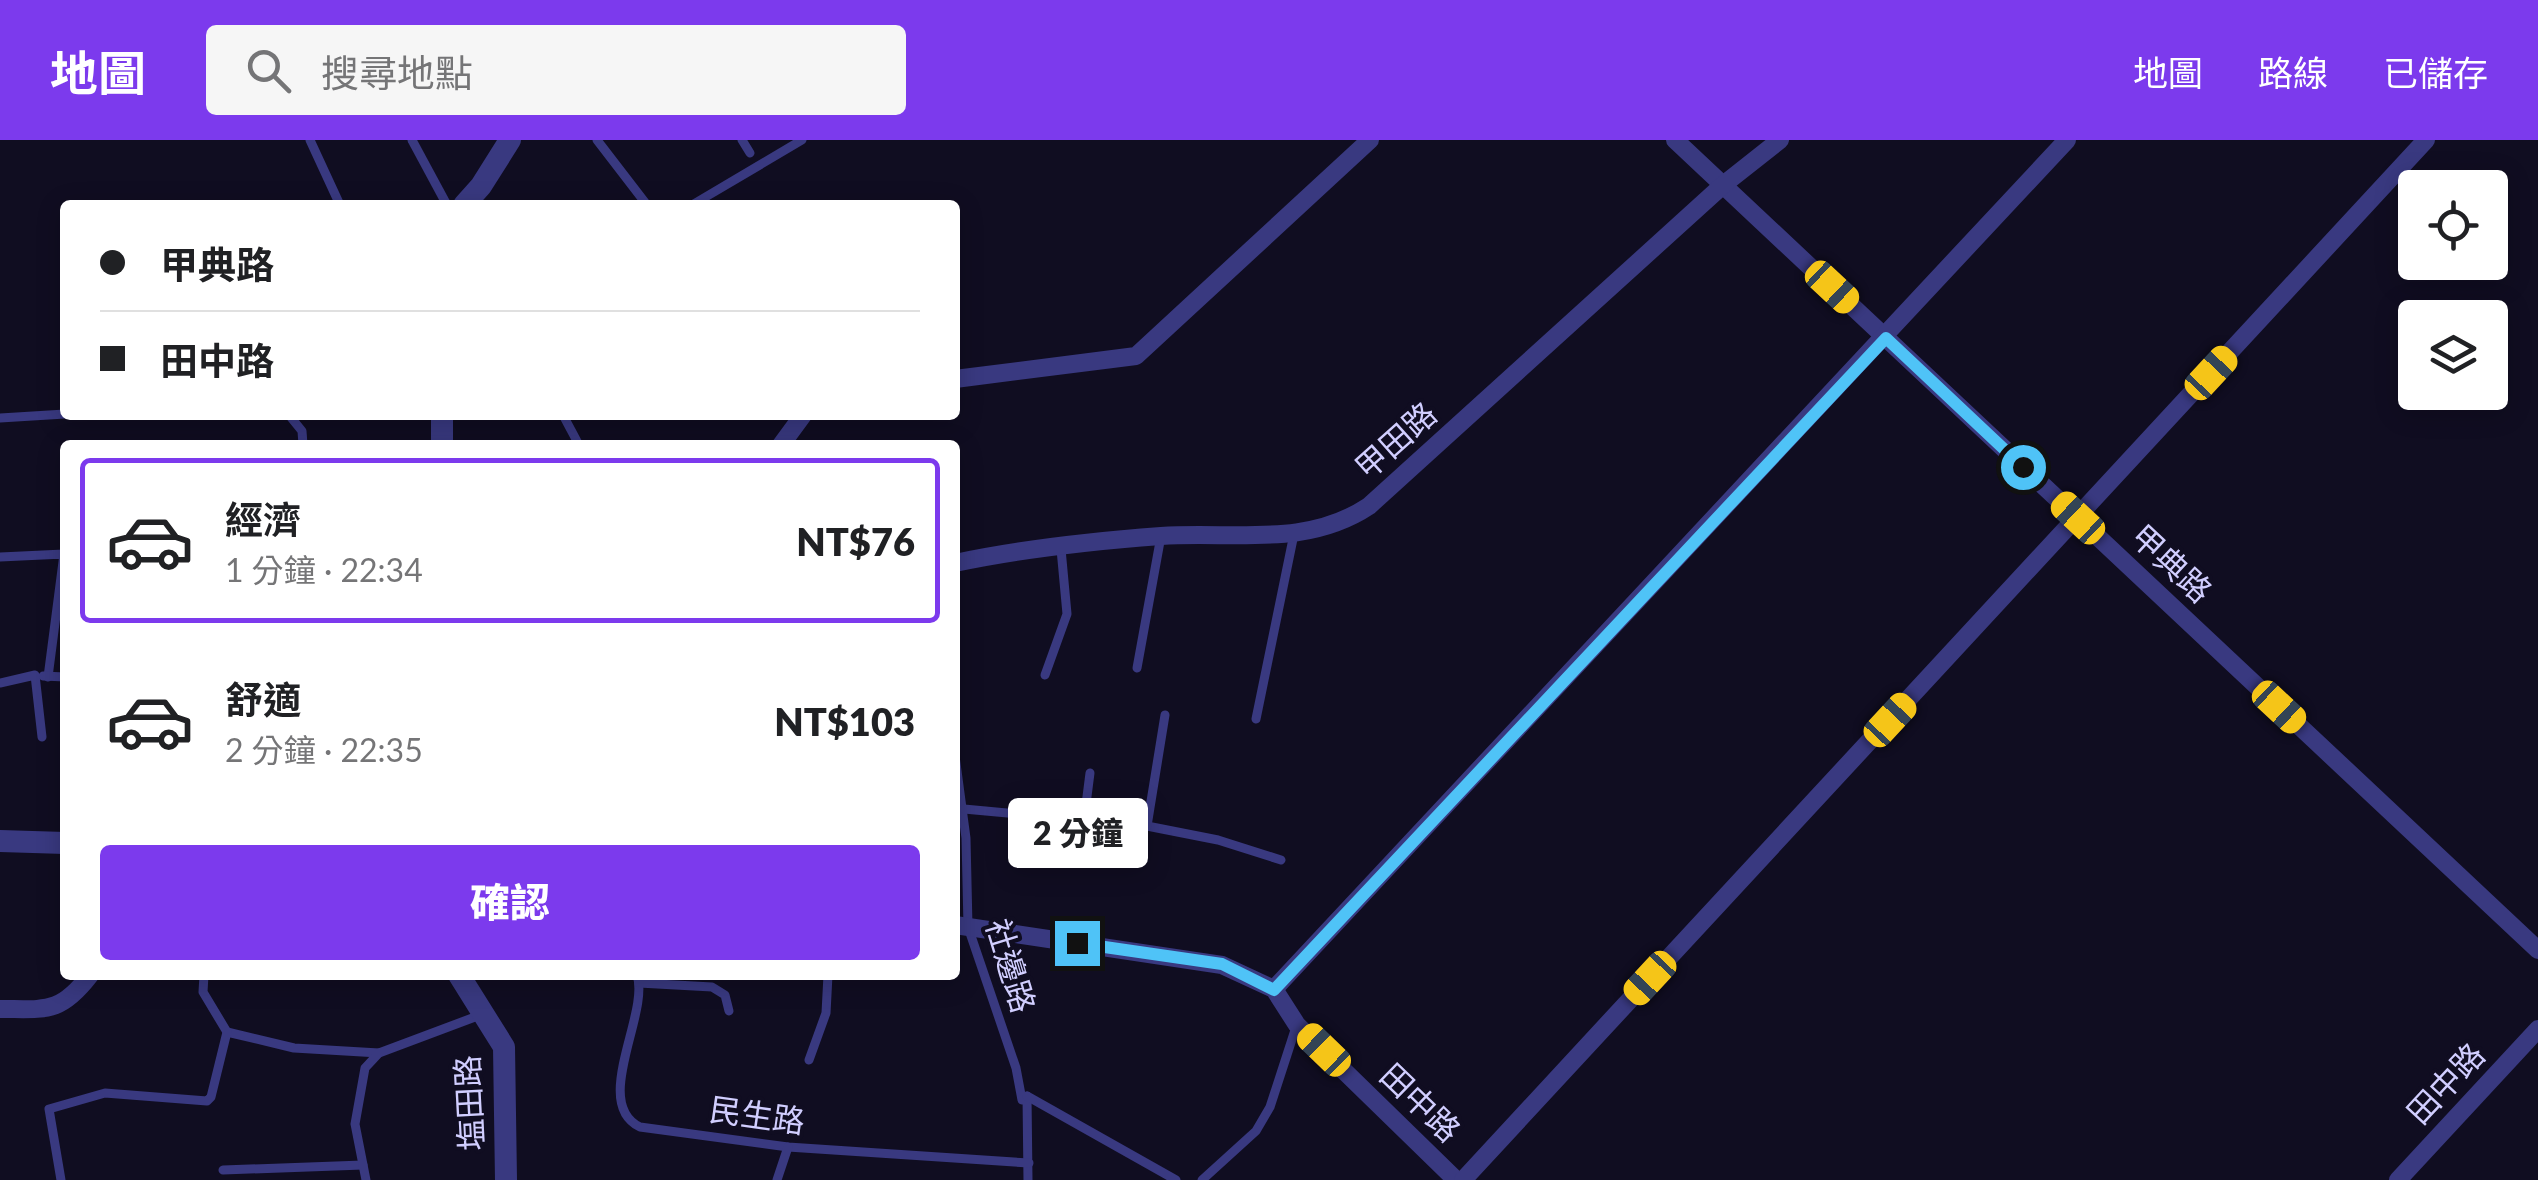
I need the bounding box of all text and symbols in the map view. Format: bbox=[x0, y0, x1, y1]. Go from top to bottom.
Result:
search box bbox=[206, 25, 906, 115]
icon: search bbox=[241, 43, 296, 98]
text: 地圖 bbox=[50, 44, 146, 101]
text: 搜尋地點 bbox=[321, 49, 473, 95]
text: 地圖 bbox=[2133, 51, 2203, 93]
text: 路線 bbox=[2258, 51, 2328, 93]
text: 已儲存 bbox=[2383, 51, 2488, 93]
map controls bbox=[2398, 170, 2508, 410]
button: locate bbox=[2398, 170, 2508, 280]
text: 甲典路 bbox=[160, 241, 274, 287]
car bbox=[1800, 256, 1864, 318]
button: layers bbox=[2398, 300, 2508, 410]
text: 田中路 bbox=[160, 337, 274, 383]
car bbox=[2180, 341, 2242, 405]
street label: 甲田路 bbox=[1346, 393, 1444, 487]
route start bbox=[2001, 445, 2046, 490]
car bbox=[2046, 487, 2110, 549]
icon: car bbox=[105, 496, 195, 586]
text: 經濟 bbox=[225, 496, 301, 542]
street label: 甲典路 bbox=[2124, 516, 2220, 610]
text: NT$76 bbox=[796, 518, 915, 564]
text: 1 分鐘 · 22:34 bbox=[225, 550, 423, 589]
icon: car bbox=[105, 676, 195, 766]
text: 舒適 bbox=[225, 676, 301, 722]
car bbox=[2247, 676, 2311, 738]
car bbox=[1859, 688, 1921, 752]
text: NT$103 bbox=[774, 698, 915, 744]
text: 2 分鐘 · 22:35 bbox=[225, 730, 423, 769]
callout: 2 分鐘 bbox=[1007, 798, 1147, 868]
text: 2 分鐘 bbox=[1033, 813, 1123, 852]
button: 確認 bbox=[100, 845, 920, 960]
street label: 社邊路 bbox=[979, 914, 1044, 1017]
route end bbox=[1055, 921, 1100, 966]
car bbox=[1619, 946, 1681, 1010]
car bbox=[1292, 1018, 1356, 1082]
street label: 田中路 bbox=[2398, 1035, 2492, 1131]
street label: 塩田路 bbox=[447, 1054, 490, 1152]
street label: 田中路 bbox=[1373, 1055, 1469, 1149]
street label: 民生路 bbox=[707, 1089, 807, 1141]

